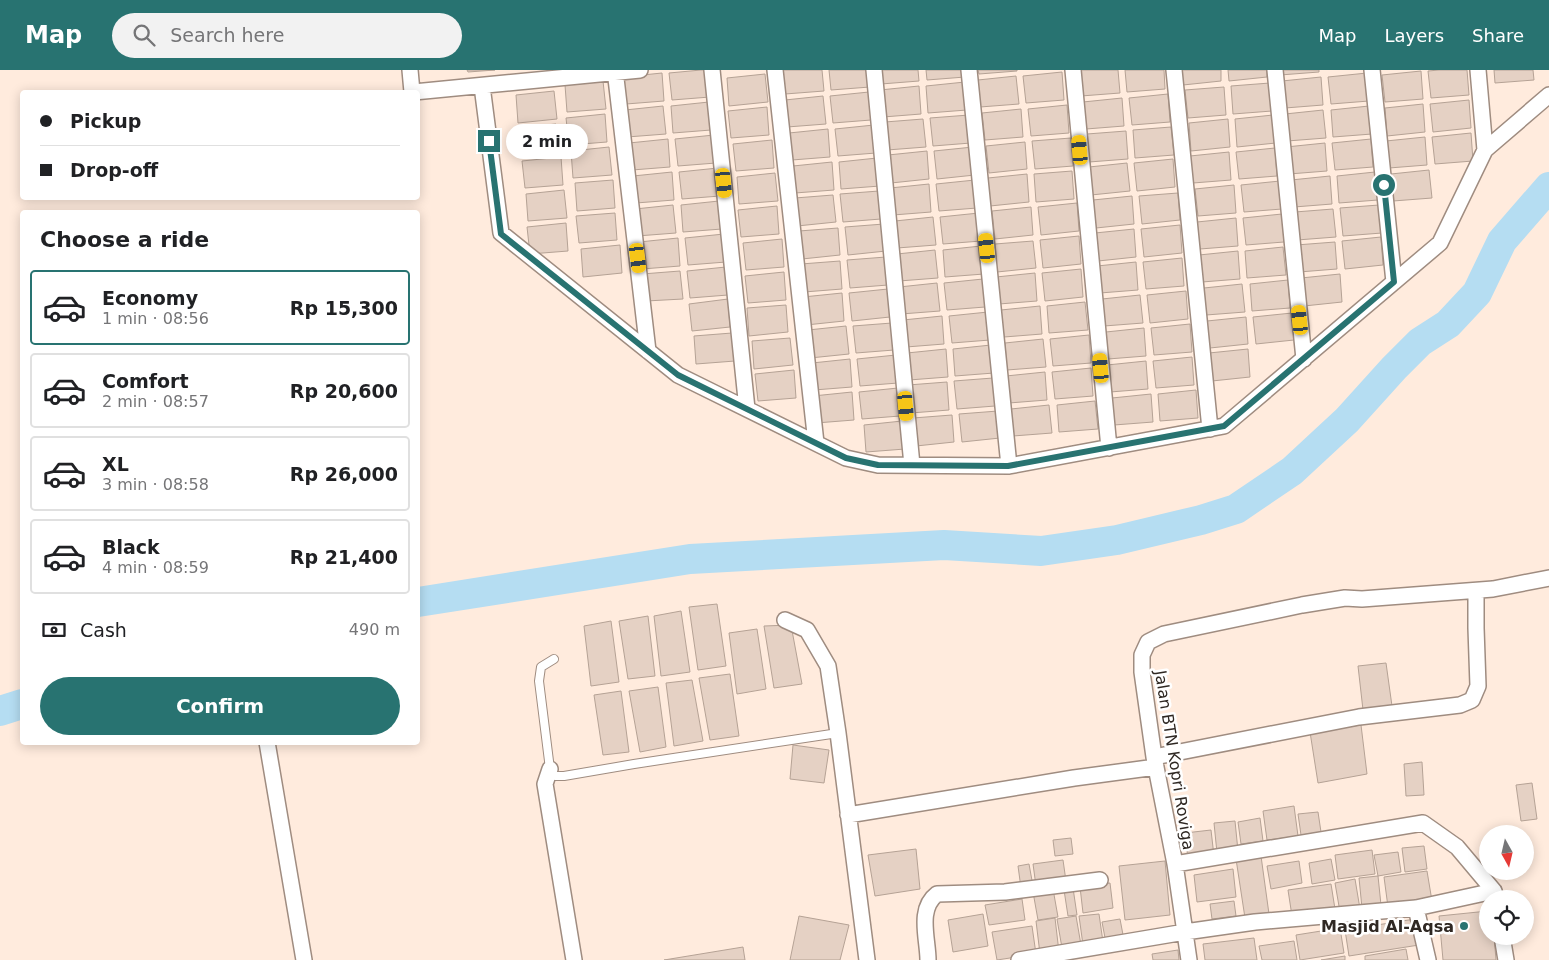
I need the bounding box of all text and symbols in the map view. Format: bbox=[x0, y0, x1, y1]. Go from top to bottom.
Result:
search box bbox=[112, 13, 462, 58]
text: Map bbox=[25, 21, 82, 49]
icon: search bbox=[130, 21, 158, 49]
text: Search here bbox=[170, 24, 284, 46]
text: Map bbox=[1318, 25, 1356, 46]
text: Layers bbox=[1384, 25, 1444, 46]
text: Share bbox=[1472, 25, 1524, 46]
text: Pickup bbox=[70, 110, 141, 132]
callout: 2 min bbox=[506, 124, 589, 158]
route end bbox=[478, 130, 500, 152]
text: 2 min bbox=[522, 132, 572, 151]
car bbox=[1071, 134, 1088, 166]
text: Drop-off bbox=[70, 159, 158, 181]
car bbox=[714, 167, 733, 199]
route start bbox=[1373, 174, 1395, 196]
text: Choose a ride bbox=[40, 227, 209, 252]
car bbox=[977, 232, 996, 264]
car bbox=[628, 242, 647, 274]
icon: car bbox=[42, 285, 87, 330]
text: Economy bbox=[102, 287, 198, 309]
text: Rp 15,300 bbox=[290, 297, 398, 319]
car bbox=[1290, 304, 1309, 336]
text: 1 min · 08:56 bbox=[102, 309, 209, 328]
car bbox=[1092, 352, 1109, 384]
icon: car bbox=[42, 368, 87, 413]
text: Comfort bbox=[102, 370, 189, 392]
text: Rp 20,600 bbox=[290, 380, 398, 402]
car bbox=[897, 390, 914, 422]
text: 2 min · 08:57 bbox=[102, 392, 209, 411]
icon: car bbox=[42, 451, 87, 496]
text: XL bbox=[102, 453, 129, 475]
text: Rp 26,000 bbox=[290, 463, 398, 485]
text: 3 min · 08:58 bbox=[102, 475, 209, 494]
icon: car bbox=[42, 534, 87, 579]
text: Black bbox=[102, 536, 160, 558]
text: Rp 21,400 bbox=[290, 546, 398, 568]
text: 4 min · 08:59 bbox=[102, 558, 209, 577]
icon: cash bbox=[40, 616, 68, 644]
text: Cash bbox=[80, 619, 127, 641]
text: 490 m bbox=[349, 620, 400, 639]
street label: Jalan BTN Kopri Roviga bbox=[1151, 668, 1198, 851]
button: Confirm bbox=[40, 677, 400, 735]
north arrow bbox=[1479, 825, 1534, 880]
map controls bbox=[1479, 825, 1534, 945]
button: locate bbox=[1479, 890, 1534, 945]
place label: Masjid Al-Aqsa bbox=[1321, 917, 1454, 936]
marker: Masjid Al-Aqsa bbox=[1458, 920, 1470, 932]

